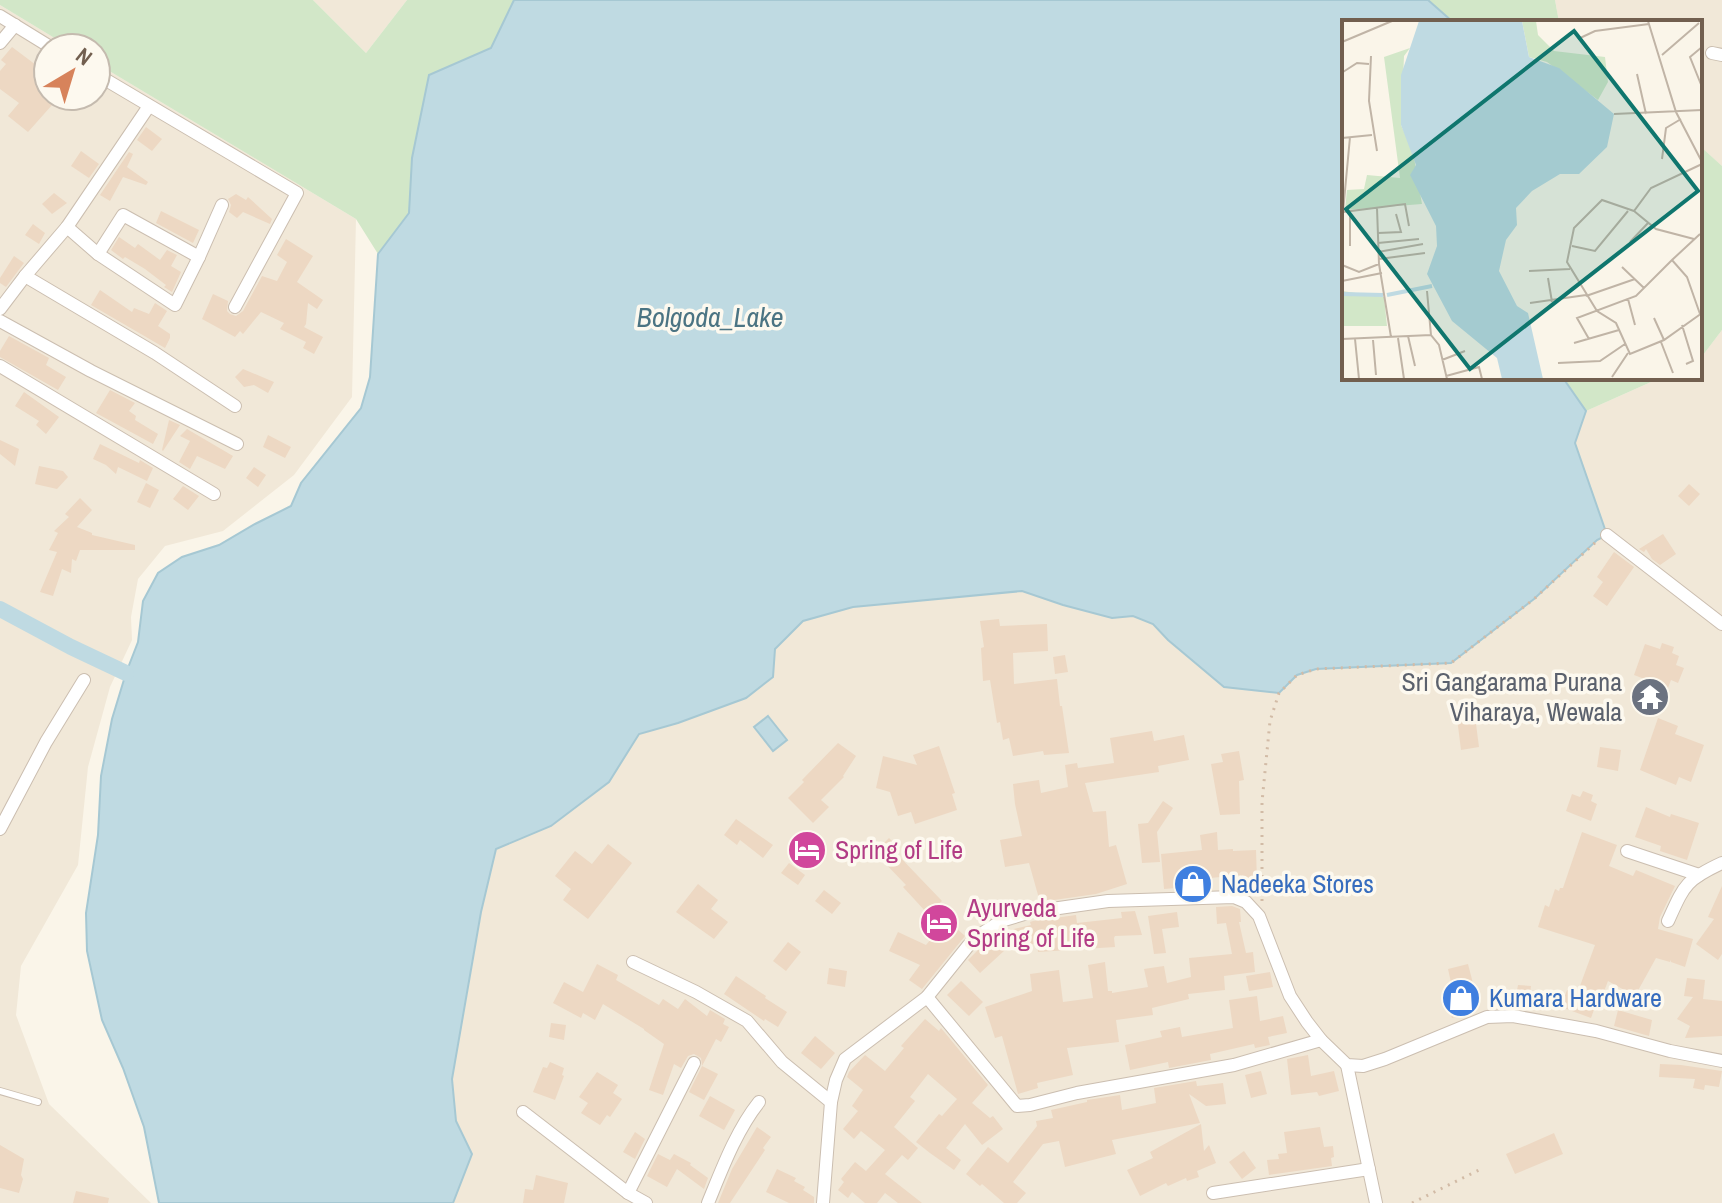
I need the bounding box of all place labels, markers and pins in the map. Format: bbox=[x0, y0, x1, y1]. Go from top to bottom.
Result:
place label: Sri Gangarama Purana Viharaya, Wewala bbox=[1402, 664, 1622, 729]
temple icon: Sri Gangarama Purana Viharaya, Wewala bbox=[1629, 676, 1671, 718]
hotel icon: Spring of Life bbox=[786, 829, 828, 871]
place label: Spring of Life bbox=[835, 832, 963, 867]
shop icon: Nadeeka Stores bbox=[1172, 863, 1214, 905]
place label: Nadeeka Stores bbox=[1221, 866, 1374, 901]
place label: Ayurveda Spring of Life bbox=[966, 890, 1095, 955]
hotel icon: Ayurveda Spring of Life bbox=[918, 902, 960, 944]
shop icon: Kumara Hardware bbox=[1440, 977, 1482, 1019]
place label: Kumara Hardware bbox=[1489, 980, 1662, 1015]

